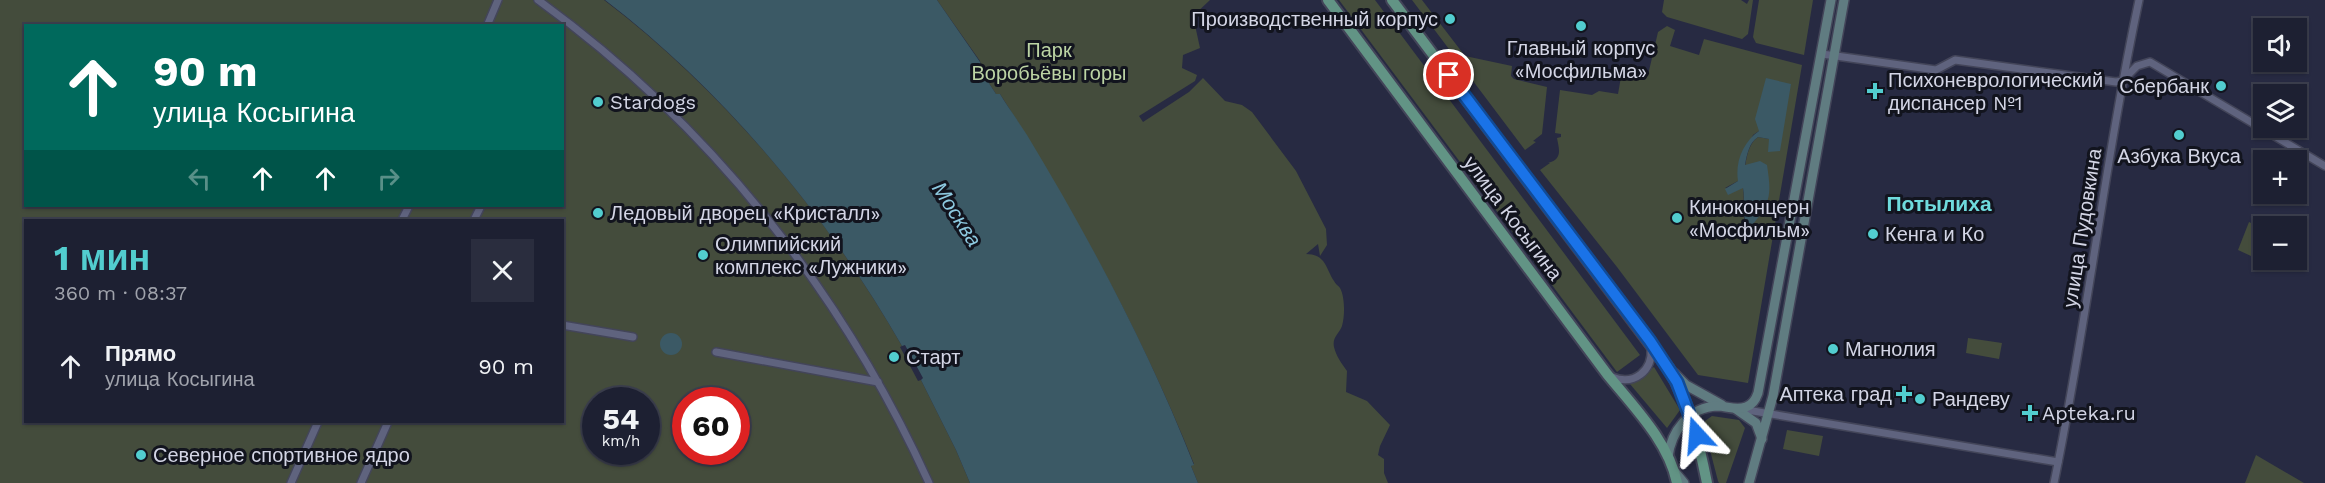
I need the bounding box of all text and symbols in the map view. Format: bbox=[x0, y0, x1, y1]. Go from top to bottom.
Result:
place label: Производственный корпус bbox=[1191, 7, 1438, 31]
marker: Производственный корпус bbox=[1443, 12, 1457, 26]
map controls bbox=[2253, 18, 2307, 270]
button: sound bbox=[2253, 18, 2307, 72]
marker: Главный корпус «Мосфильма» bbox=[1574, 19, 1588, 33]
place label: Главный корпус «Мосфильма» bbox=[1507, 36, 1655, 83]
park label: Парк Воробьёвы горы bbox=[971, 38, 1127, 85]
text: 90 m bbox=[153, 47, 257, 96]
icon: ahead bbox=[54, 48, 132, 126]
pin bbox=[1423, 49, 1474, 100]
icon: arrive bbox=[1432, 58, 1465, 91]
place label: Психоневрологический диспансер №1 bbox=[1888, 68, 2103, 115]
place label: Сбербанк bbox=[2119, 74, 2209, 98]
marker: Сбербанк bbox=[2214, 79, 2228, 93]
marker: Психоневрологический диспансер №1 bbox=[1866, 82, 1884, 100]
button: layers bbox=[2253, 84, 2307, 138]
place label: Stardogs bbox=[610, 90, 696, 114]
marker: Stardogs bbox=[591, 95, 605, 109]
text: улица Косыгина bbox=[153, 97, 355, 129]
marker: Азбука Вкуса bbox=[2172, 128, 2186, 142]
place label: Азбука Вкуса bbox=[2117, 144, 2242, 168]
street label: улица Пудовкина bbox=[2058, 146, 2107, 309]
button: + bbox=[2253, 150, 2307, 204]
street label: улица Косыгина bbox=[1458, 151, 1568, 286]
icon: left bbox=[183, 162, 216, 195]
icon: ahead bbox=[246, 162, 279, 195]
icon: ahead bbox=[309, 162, 342, 195]
icon: right bbox=[372, 162, 405, 195]
water label: Москва bbox=[927, 177, 987, 251]
district label: Потылиха bbox=[1886, 191, 1992, 216]
place label: Киноконцерн «Мосфильм» bbox=[1689, 195, 1810, 242]
place label: Ледовый дворец «Кристалл» bbox=[610, 201, 880, 225]
marker: Ледовый дворец «Кристалл» bbox=[591, 206, 605, 220]
marker: Киноконцерн «Мосфильм» bbox=[1670, 211, 1684, 225]
button: − bbox=[2253, 216, 2307, 270]
place label: Кенга и Ко bbox=[1885, 222, 1984, 246]
marker: Кенга и Ко bbox=[1866, 227, 1880, 241]
place label: Олимпийский комплекс «Лужники» bbox=[715, 232, 907, 279]
text: 1 мин bbox=[54, 237, 150, 279]
button: close bbox=[471, 239, 534, 302]
marker: Олимпийский комплекс «Лужники» bbox=[696, 248, 710, 262]
text: 360 m · 08:37 bbox=[54, 281, 187, 305]
place label: Магнолия bbox=[1845, 337, 1936, 361]
text: Прямо bbox=[105, 341, 176, 366]
marker: Магнолия bbox=[1826, 342, 1840, 356]
place label: Старт bbox=[906, 345, 960, 369]
icon: ahead bbox=[54, 350, 87, 383]
marker: Старт bbox=[887, 350, 901, 364]
text: 90 m bbox=[478, 354, 534, 379]
text: улица Косыгина bbox=[105, 367, 255, 391]
place label: Аптека град bbox=[1779, 382, 1892, 406]
speed limit sign: 60 bbox=[672, 387, 750, 465]
marker: Аптека град bbox=[1897, 387, 1911, 401]
place label: Рандеву bbox=[1932, 387, 2010, 411]
marker: Рандеву bbox=[1913, 392, 1927, 406]
text: 54 bbox=[603, 401, 639, 436]
place label: Apteka.ru bbox=[2042, 401, 2136, 425]
position arrow bbox=[1665, 403, 1729, 467]
marker: Apteka.ru bbox=[2023, 406, 2037, 420]
text: km/h bbox=[602, 432, 640, 450]
place label: Северное спортивное ядро bbox=[153, 443, 410, 467]
marker: Северное спортивное ядро bbox=[134, 448, 148, 462]

